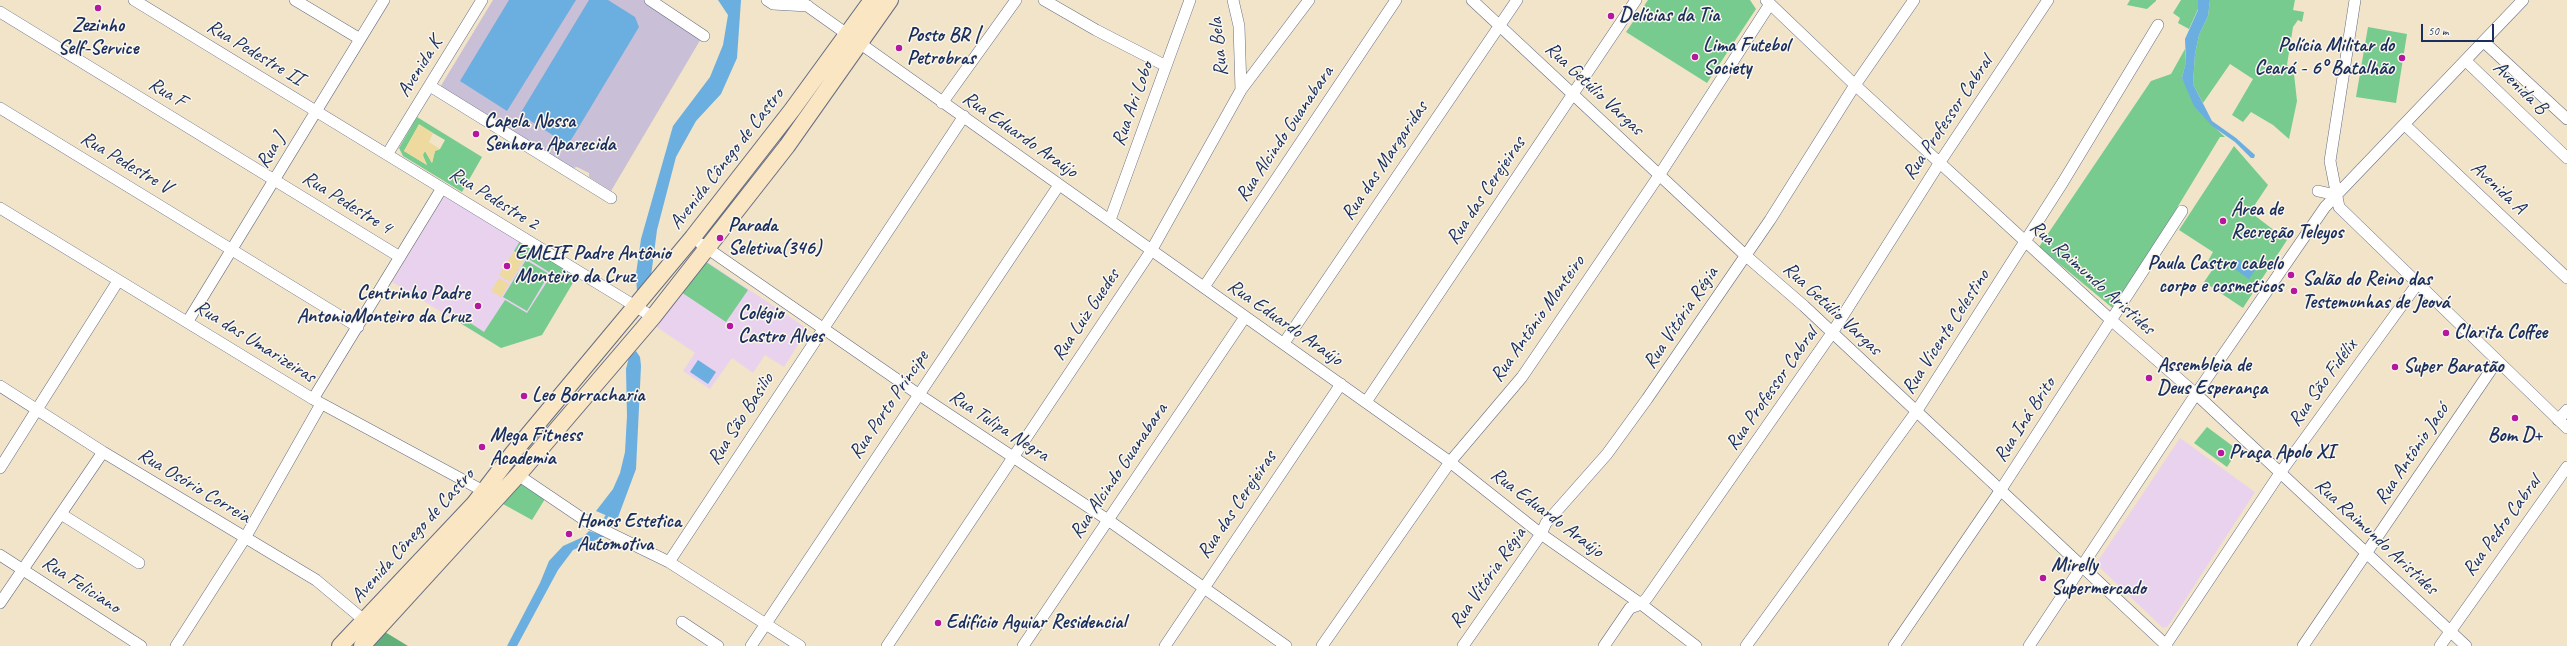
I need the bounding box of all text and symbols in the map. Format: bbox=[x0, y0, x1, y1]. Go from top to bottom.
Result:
marker: Zezinho Self-Service bbox=[93, 3, 103, 13]
place label: Delícias da Tia bbox=[1619, 4, 1719, 28]
marker: Delícias da Tia bbox=[1606, 11, 1616, 21]
place label: Zezinho Self-Service bbox=[58, 14, 138, 61]
street label: Rua Pedestre II bbox=[202, 15, 308, 91]
street label: Rua Bela bbox=[1204, 16, 1234, 78]
scale bar bbox=[2423, 16, 2496, 42]
text: 50 m bbox=[2428, 23, 2448, 39]
place label: Posto BR | Petrobras bbox=[907, 24, 981, 71]
street label: Avenida K bbox=[392, 32, 448, 102]
place label: Lima Futebol Society bbox=[1703, 34, 1790, 81]
place label: Polícia Militar do Ceará - 6° Batalhão bbox=[2255, 34, 2394, 81]
street label: Rua Getúlio Vargas bbox=[1540, 37, 1648, 141]
marker: Posto BR | Petrobras bbox=[894, 43, 904, 53]
street label: Rua Professor Cabral bbox=[1898, 51, 1998, 185]
marker: Lima Futebol Society bbox=[1690, 52, 1700, 62]
marker: Polícia Militar do Ceará - 6° Batalhão bbox=[2397, 53, 2407, 63]
street label: Avenida B bbox=[2488, 56, 2552, 120]
street label: Rua Ari Lobo bbox=[1107, 59, 1159, 149]
street label: Rua Alcindo Guanabara bbox=[1231, 62, 1339, 206]
street label: Rua F bbox=[144, 73, 190, 113]
street label: Avenida Cônego de Castro bbox=[664, 84, 790, 234]
street label: Rua Eduardo Araújo bbox=[958, 86, 1082, 184]
street label: Rua das Margaridas bbox=[1336, 97, 1434, 225]
place label: Capela Nossa Senhora Aparecida bbox=[484, 110, 615, 157]
street label: Rua Pedestre V bbox=[76, 126, 176, 200]
street label: Rua J bbox=[251, 129, 291, 173]
marker: Capela Nossa Senhora Aparecida bbox=[471, 129, 481, 139]
street label: Rua das Cerejeiras bbox=[1441, 133, 1531, 249]
street label: Avenida A bbox=[2465, 156, 2531, 220]
street label: Rua Pedestre 2 bbox=[445, 162, 543, 236]
street label: Rua Pedestre 4 bbox=[298, 166, 396, 240]
place label: Área de Recreção Teleyos bbox=[2231, 198, 2343, 245]
place label: Parada Seletiva(346) bbox=[728, 214, 821, 261]
street label: Rua Raimundo Aristides bbox=[2025, 216, 2159, 340]
marker: Área de Recreção Teleyos bbox=[2218, 216, 2228, 226]
marker: Parada Seletiva(346) bbox=[715, 233, 725, 243]
place label: EMEIF Padre Antônio Monteiro da Cruz bbox=[515, 242, 671, 289]
street label: Rua Antônio Monteiro bbox=[1485, 251, 1591, 387]
place label: Paula Castro cabelo corpo e cosmeticos bbox=[2147, 252, 2283, 299]
street label: Rua Getúlio Vargas bbox=[1778, 257, 1886, 361]
marker: EMEIF Padre Antônio Monteiro da Cruz bbox=[502, 261, 512, 271]
street label: Rua Vitória Régia bbox=[1638, 262, 1724, 374]
street label: Rua Luiz Guedes bbox=[1047, 265, 1125, 365]
street label: Rua Vicente Celestino bbox=[1897, 265, 1995, 399]
place label: Salão do Reino das Testemunhas de Jeová bbox=[2302, 268, 2449, 315]
marker: Paula Castro cabelo corpo e cosmeticos bbox=[2286, 270, 2296, 280]
street label: Rua Eduardo Araújo bbox=[1223, 274, 1347, 372]
place label: Centrinho Padre AntonioMonteiro da Cruz bbox=[297, 282, 470, 329]
marker: Salão do Reino das Testemunhas de Jeová bbox=[2289, 286, 2299, 296]
street label: Rua das Umarizeiras bbox=[190, 295, 320, 389]
marker: Centrinho Padre AntonioMonteiro da Cruz bbox=[473, 301, 483, 311]
place label: Colégio Castro Alves bbox=[738, 302, 823, 349]
marker: Colégio Castro Alves bbox=[725, 321, 735, 331]
place label: Clarita Coffee bbox=[2454, 321, 2547, 345]
street label: Rua Professor Cabral bbox=[1721, 323, 1823, 455]
marker: Clarita Coffee bbox=[2441, 328, 2451, 338]
street label: Rua São Fidélix bbox=[2283, 335, 2363, 431]
street label: Rua Porto Príncipe bbox=[844, 346, 934, 464]
place label: Assembleia de Deus Esperança bbox=[2157, 354, 2267, 401]
place label: Super Baratão bbox=[2403, 355, 2504, 379]
marker: Super Baratão bbox=[2390, 362, 2400, 372]
street label: Rua São Basilio bbox=[702, 369, 780, 469]
street label: Rua Iná Brito bbox=[1989, 373, 2061, 467]
marker: Assembleia de Deus Esperança bbox=[2144, 373, 2154, 383]
place label: Leo Borracharia bbox=[532, 384, 644, 408]
street label: Rua Tulipa Negra bbox=[945, 385, 1053, 467]
marker: Leo Borracharia bbox=[519, 391, 529, 401]
street label: Rua Alcindo Guanabara bbox=[1065, 399, 1173, 543]
street label: Rua Antônio Jacó bbox=[2370, 399, 2454, 509]
marker: Bom D+ bbox=[2510, 413, 2520, 423]
place label: Mega Fitness Academia bbox=[490, 424, 581, 471]
place label: Bom D+ bbox=[2488, 424, 2542, 448]
place label: Praça Apolo XI bbox=[2229, 441, 2334, 465]
marker: Mega Fitness Academia bbox=[477, 442, 487, 452]
street label: Rua Osório Correia bbox=[133, 443, 255, 529]
street label: Rua das Cerejeiras bbox=[1192, 447, 1282, 563]
marker: Praça Apolo XI bbox=[2216, 448, 2226, 458]
street label: Rua Eduardo Araújo bbox=[1486, 463, 1608, 563]
street label: Avenida Cônego de Castro bbox=[346, 464, 480, 608]
street label: Rua Pedro Cabral bbox=[2458, 471, 2546, 581]
street label: Rua Raimundo Aristides bbox=[2309, 474, 2443, 600]
place label: Honos Estetica Automotiva bbox=[577, 510, 681, 557]
street label: Rua Vitória Régia bbox=[1444, 523, 1532, 633]
marker: Honos Estetica Automotiva bbox=[564, 529, 574, 539]
street label: Rua Feliciano bbox=[37, 551, 125, 619]
place label: Mirelly Supermercado bbox=[2051, 554, 2146, 601]
marker: Mirelly Supermercado bbox=[2038, 573, 2048, 583]
place label: Edifício Aguiar Residencial bbox=[946, 611, 1126, 635]
marker: Edifício Aguiar Residencial bbox=[933, 618, 943, 628]

